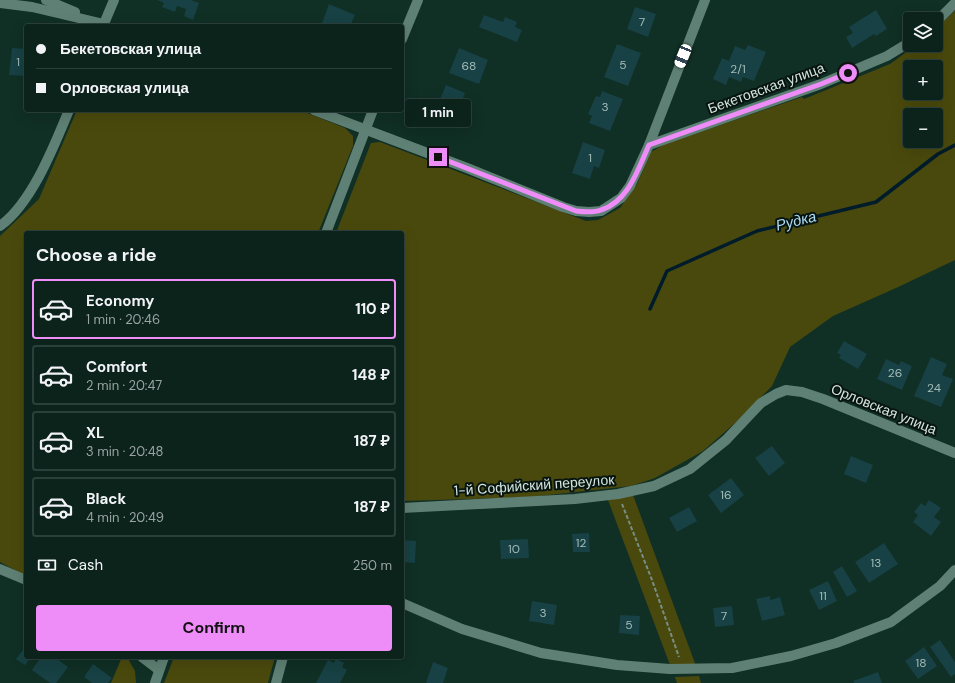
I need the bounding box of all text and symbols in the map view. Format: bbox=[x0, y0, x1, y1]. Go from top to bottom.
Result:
map controls bbox=[903, 12, 943, 148]
button: layers bbox=[903, 12, 943, 52]
house number: 7 bbox=[639, 14, 645, 30]
text: Бекетовская улица bbox=[60, 39, 201, 59]
car bbox=[673, 43, 693, 69]
house number: 1 bbox=[16, 54, 20, 70]
house number: 5 bbox=[619, 57, 627, 73]
house number: 68 bbox=[462, 58, 476, 74]
street label: Бекетовская улица bbox=[705, 58, 827, 117]
button: + bbox=[903, 60, 943, 100]
house number: 2/1 bbox=[730, 61, 746, 77]
route start bbox=[839, 64, 857, 82]
text: Орловская улица bbox=[60, 78, 189, 98]
callout: 1 min bbox=[405, 99, 471, 127]
house number: 3 bbox=[601, 99, 609, 115]
text: 1 min bbox=[422, 104, 454, 121]
button: − bbox=[903, 108, 943, 148]
route end bbox=[429, 148, 447, 166]
house number: 1 bbox=[588, 150, 592, 166]
water label: Рудка bbox=[774, 206, 818, 236]
text: Choose a ride bbox=[36, 243, 157, 267]
icon: car bbox=[38, 291, 74, 327]
text: Economy bbox=[86, 291, 154, 311]
text: 110 ₽ bbox=[355, 299, 390, 319]
text: 1 min · 20:46 bbox=[86, 311, 160, 328]
icon: car bbox=[38, 357, 74, 393]
text: Comfort bbox=[86, 357, 147, 377]
text: 148 ₽ bbox=[352, 365, 390, 385]
house number: 26 bbox=[888, 365, 902, 381]
text: 2 min · 20:47 bbox=[86, 377, 162, 394]
street label: Орловская улица bbox=[828, 380, 940, 439]
house number: 24 bbox=[927, 380, 941, 396]
icon: car bbox=[38, 423, 74, 459]
text: XL bbox=[86, 423, 104, 443]
text: 187 ₽ bbox=[354, 431, 390, 451]
text: 3 min · 20:48 bbox=[86, 443, 163, 460]
street label: 1-й Софийский переулок bbox=[453, 470, 616, 500]
house number: 16 bbox=[720, 487, 732, 503]
icon: car bbox=[38, 489, 74, 525]
text: Black bbox=[86, 489, 126, 509]
text: 187 ₽ bbox=[354, 497, 390, 517]
text: 4 min · 20:49 bbox=[86, 509, 164, 526]
house number: 12 bbox=[576, 535, 586, 551]
house number: 10 bbox=[508, 541, 520, 557]
icon: cash bbox=[36, 554, 58, 576]
text: Cash bbox=[68, 555, 103, 575]
house number: 13 bbox=[871, 555, 881, 571]
text: 250 m bbox=[353, 557, 392, 574]
house number: 11 bbox=[819, 588, 827, 604]
button: Confirm bbox=[36, 605, 392, 651]
house number: 3 bbox=[539, 605, 547, 621]
house number: 7 bbox=[721, 608, 727, 624]
house number: 5 bbox=[625, 617, 633, 633]
house number: 18 bbox=[915, 655, 927, 671]

